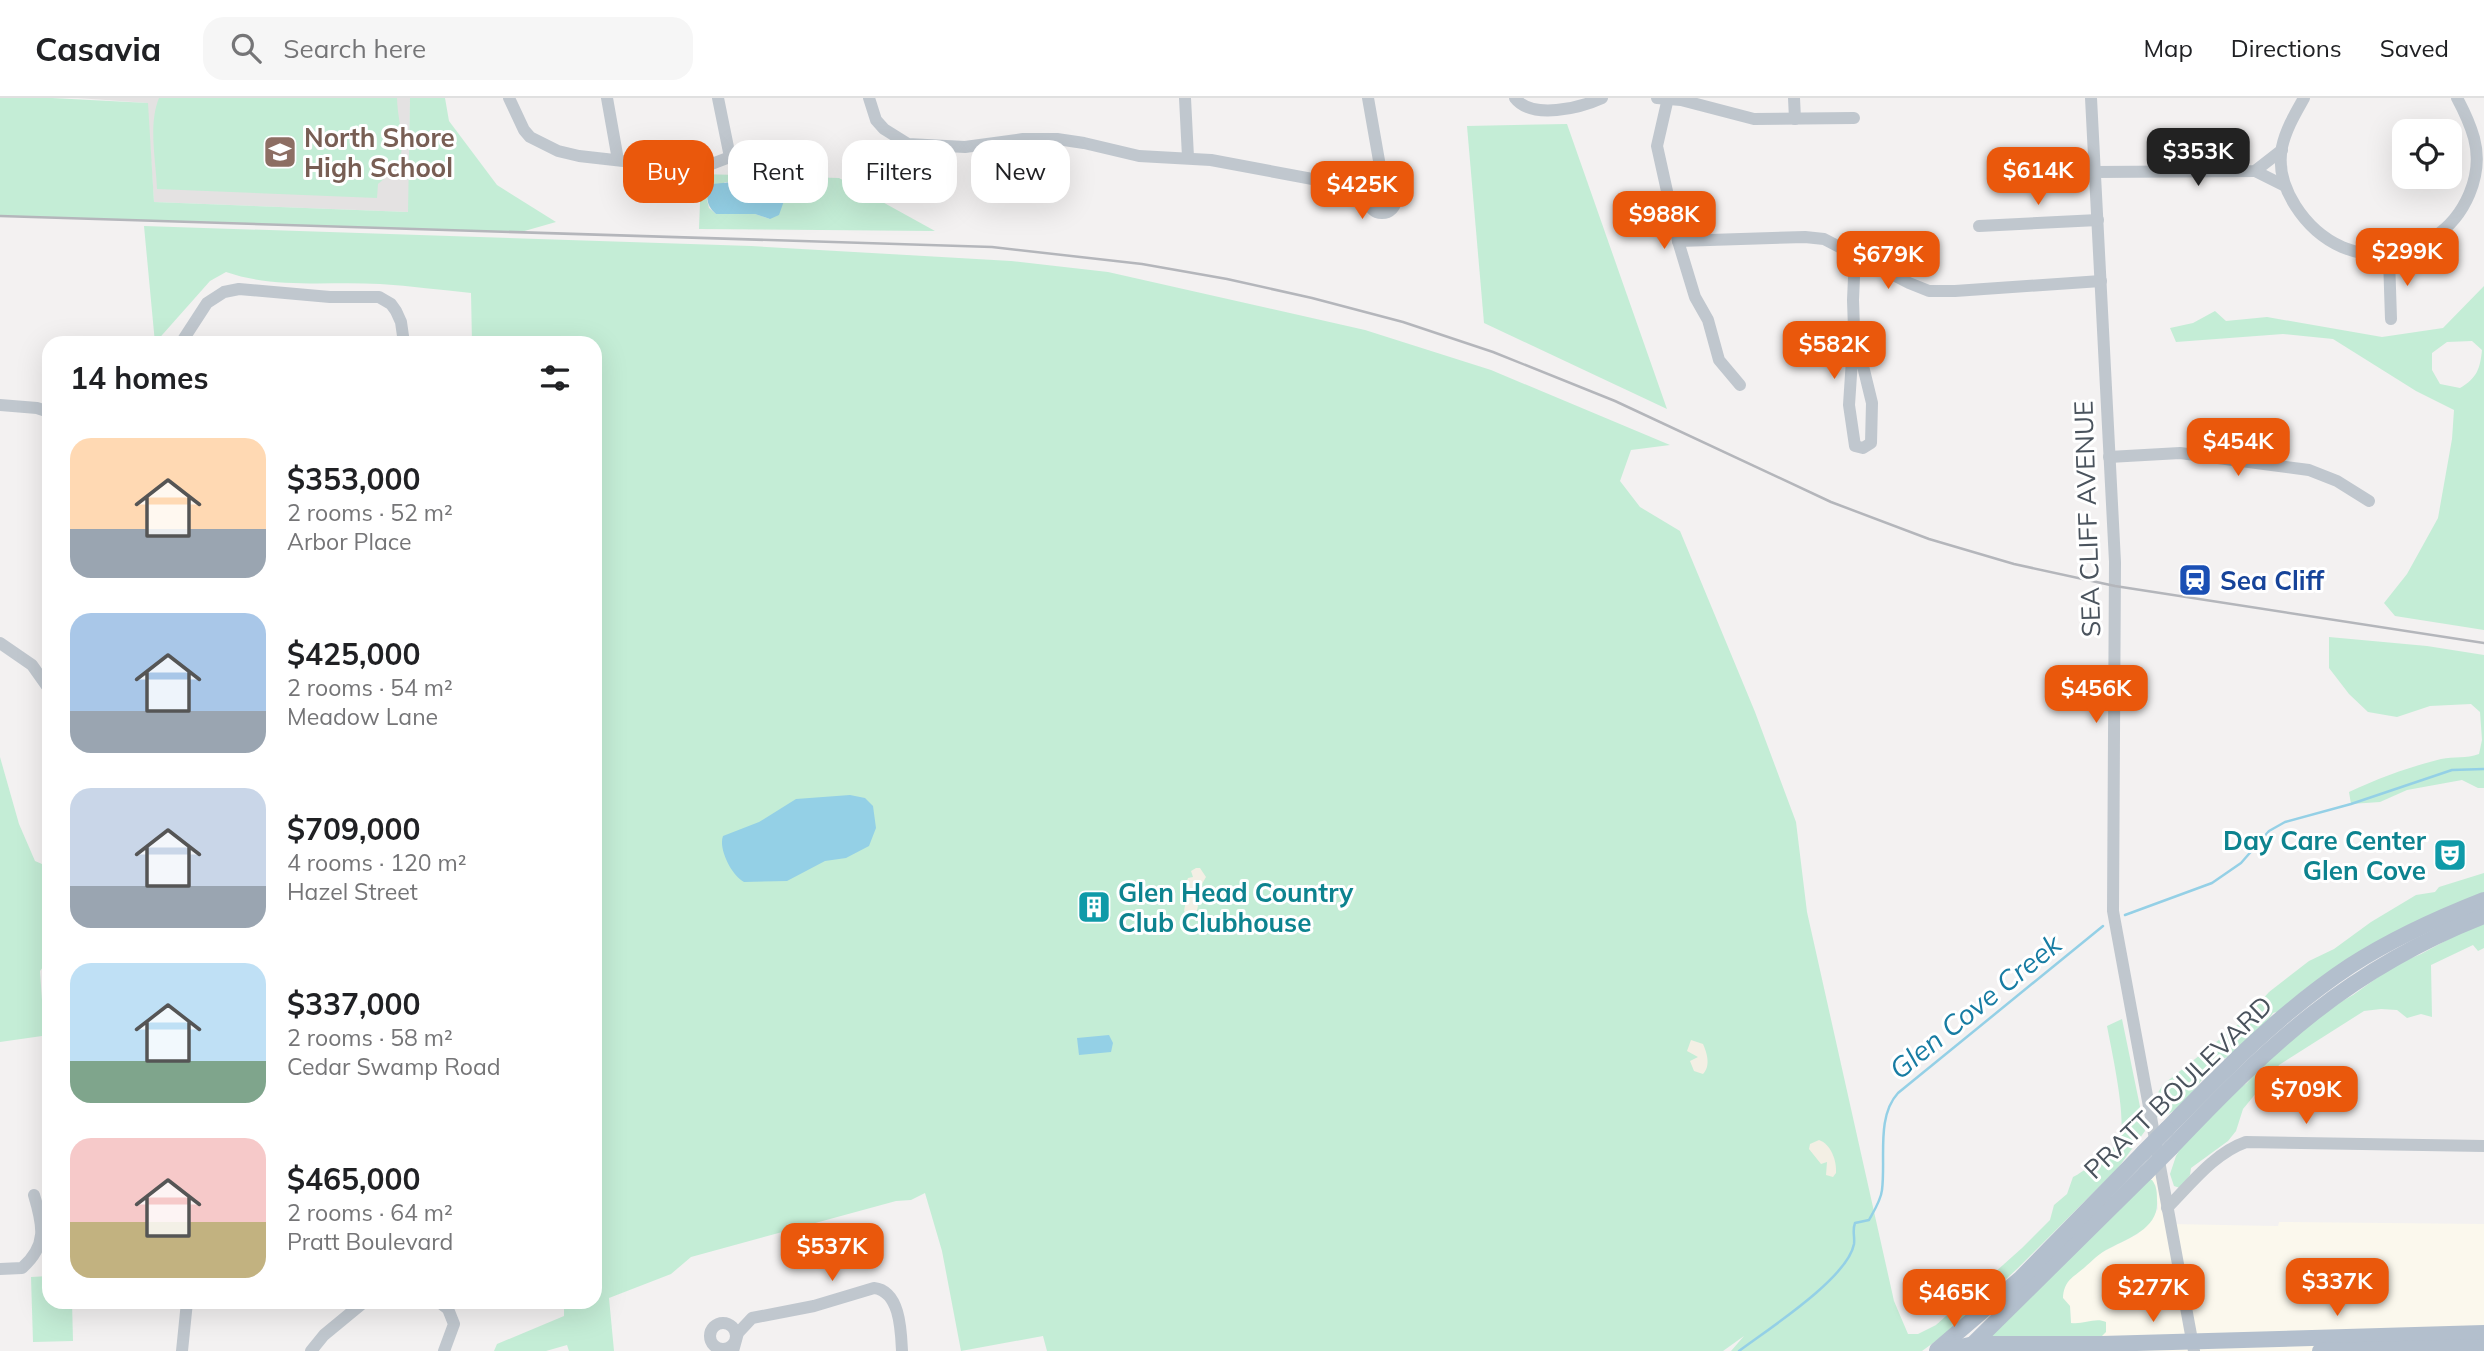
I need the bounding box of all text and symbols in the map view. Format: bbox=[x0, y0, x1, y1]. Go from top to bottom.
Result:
search box bbox=[203, 17, 693, 80]
text: Casavia bbox=[35, 28, 161, 69]
icon: search bbox=[227, 29, 265, 67]
text: Search here bbox=[283, 32, 426, 65]
text: Map bbox=[2143, 33, 2193, 63]
text: Directions bbox=[2231, 33, 2342, 63]
text: Saved bbox=[2380, 33, 2449, 63]
map controls bbox=[2392, 119, 2462, 189]
button: locate bbox=[2392, 119, 2462, 189]
place label: North Shore High School bbox=[304, 121, 455, 184]
pin: $353K bbox=[2149, 129, 2247, 188]
school or university icon: North Shore High School bbox=[261, 133, 299, 171]
text: $353K bbox=[2163, 136, 2233, 165]
chip: Buy bbox=[623, 140, 714, 203]
chip: Rent bbox=[728, 140, 828, 203]
chip: Filters bbox=[842, 140, 957, 203]
chip: New bbox=[971, 140, 1070, 203]
pin: $614K bbox=[1989, 148, 2087, 207]
text: $614K bbox=[2003, 155, 2073, 184]
pin: $425K bbox=[1313, 162, 1411, 221]
text: $425K bbox=[1327, 169, 1397, 198]
pin: $988K bbox=[1615, 192, 1713, 251]
text: $988K bbox=[1629, 199, 1699, 228]
pin: $299K bbox=[2358, 228, 2456, 288]
pin: $679K bbox=[1839, 232, 1937, 291]
text: $299K bbox=[2372, 236, 2442, 265]
text: $679K bbox=[1853, 239, 1923, 268]
pin: $582K bbox=[1785, 322, 1883, 381]
text: $582K bbox=[1799, 329, 1869, 358]
text: 14 homes bbox=[70, 359, 209, 397]
icon: filters bbox=[536, 359, 574, 397]
street label: SEA CLIFF AVENUE bbox=[2066, 400, 2108, 638]
pin: $454K bbox=[2189, 418, 2287, 478]
text: $454K bbox=[2203, 426, 2273, 455]
text: $353,000 bbox=[287, 460, 420, 498]
icon: home bbox=[126, 466, 210, 550]
text: 2 rooms · 52 m² bbox=[287, 498, 453, 527]
text: Arbor Place bbox=[287, 527, 411, 556]
station icon: Sea Cliff bbox=[2176, 561, 2214, 599]
place label: Sea Cliff bbox=[2220, 564, 2325, 597]
text: $425,000 bbox=[287, 635, 420, 673]
icon: home bbox=[126, 641, 210, 725]
pin: $456K bbox=[2047, 666, 2145, 725]
text: 2 rooms · 54 m² bbox=[287, 673, 453, 702]
text: $456K bbox=[2061, 673, 2131, 702]
text: Meadow Lane bbox=[287, 702, 438, 731]
text: $709,000 bbox=[287, 810, 420, 848]
icon: home bbox=[126, 816, 210, 900]
place label: Day Care Center Glen Cove bbox=[2223, 824, 2427, 887]
theatre icon: Day Care Center Glen Cove bbox=[2431, 836, 2469, 874]
text: 4 rooms · 120 m² bbox=[287, 848, 467, 877]
place label: Glen Head Country Club Clubhouse bbox=[1118, 876, 1354, 939]
text: Hazel Street bbox=[287, 877, 418, 906]
building icon: Glen Head Country Club Clubhouse bbox=[1075, 888, 1113, 926]
water label: Glen Cove Creek bbox=[1882, 925, 2069, 1086]
text: $337,000 bbox=[287, 985, 420, 1023]
street label: PRATT BOULEVARD bbox=[2077, 988, 2279, 1186]
icon: home bbox=[126, 991, 210, 1075]
text: 2 rooms · 58 m² bbox=[287, 1023, 453, 1052]
text: Cedar Swamp Road bbox=[287, 1052, 501, 1081]
pin: $709K bbox=[2257, 1066, 2355, 1126]
text: $709K bbox=[2271, 1074, 2341, 1103]
text: $465,000 bbox=[287, 1160, 420, 1198]
icon: home bbox=[126, 1166, 210, 1250]
text: 2 rooms · 64 m² bbox=[287, 1198, 453, 1227]
pin: $537K bbox=[783, 1224, 881, 1283]
text: Pratt Boulevard bbox=[287, 1227, 453, 1256]
text: $537K bbox=[797, 1231, 867, 1260]
pin: $337K bbox=[2288, 1258, 2386, 1318]
pin: $277K bbox=[2104, 1264, 2202, 1324]
text: $337K bbox=[2302, 1266, 2372, 1295]
pin: $465K bbox=[1905, 1270, 2003, 1329]
text: $277K bbox=[2118, 1272, 2188, 1301]
text: $465K bbox=[1919, 1277, 1989, 1306]

